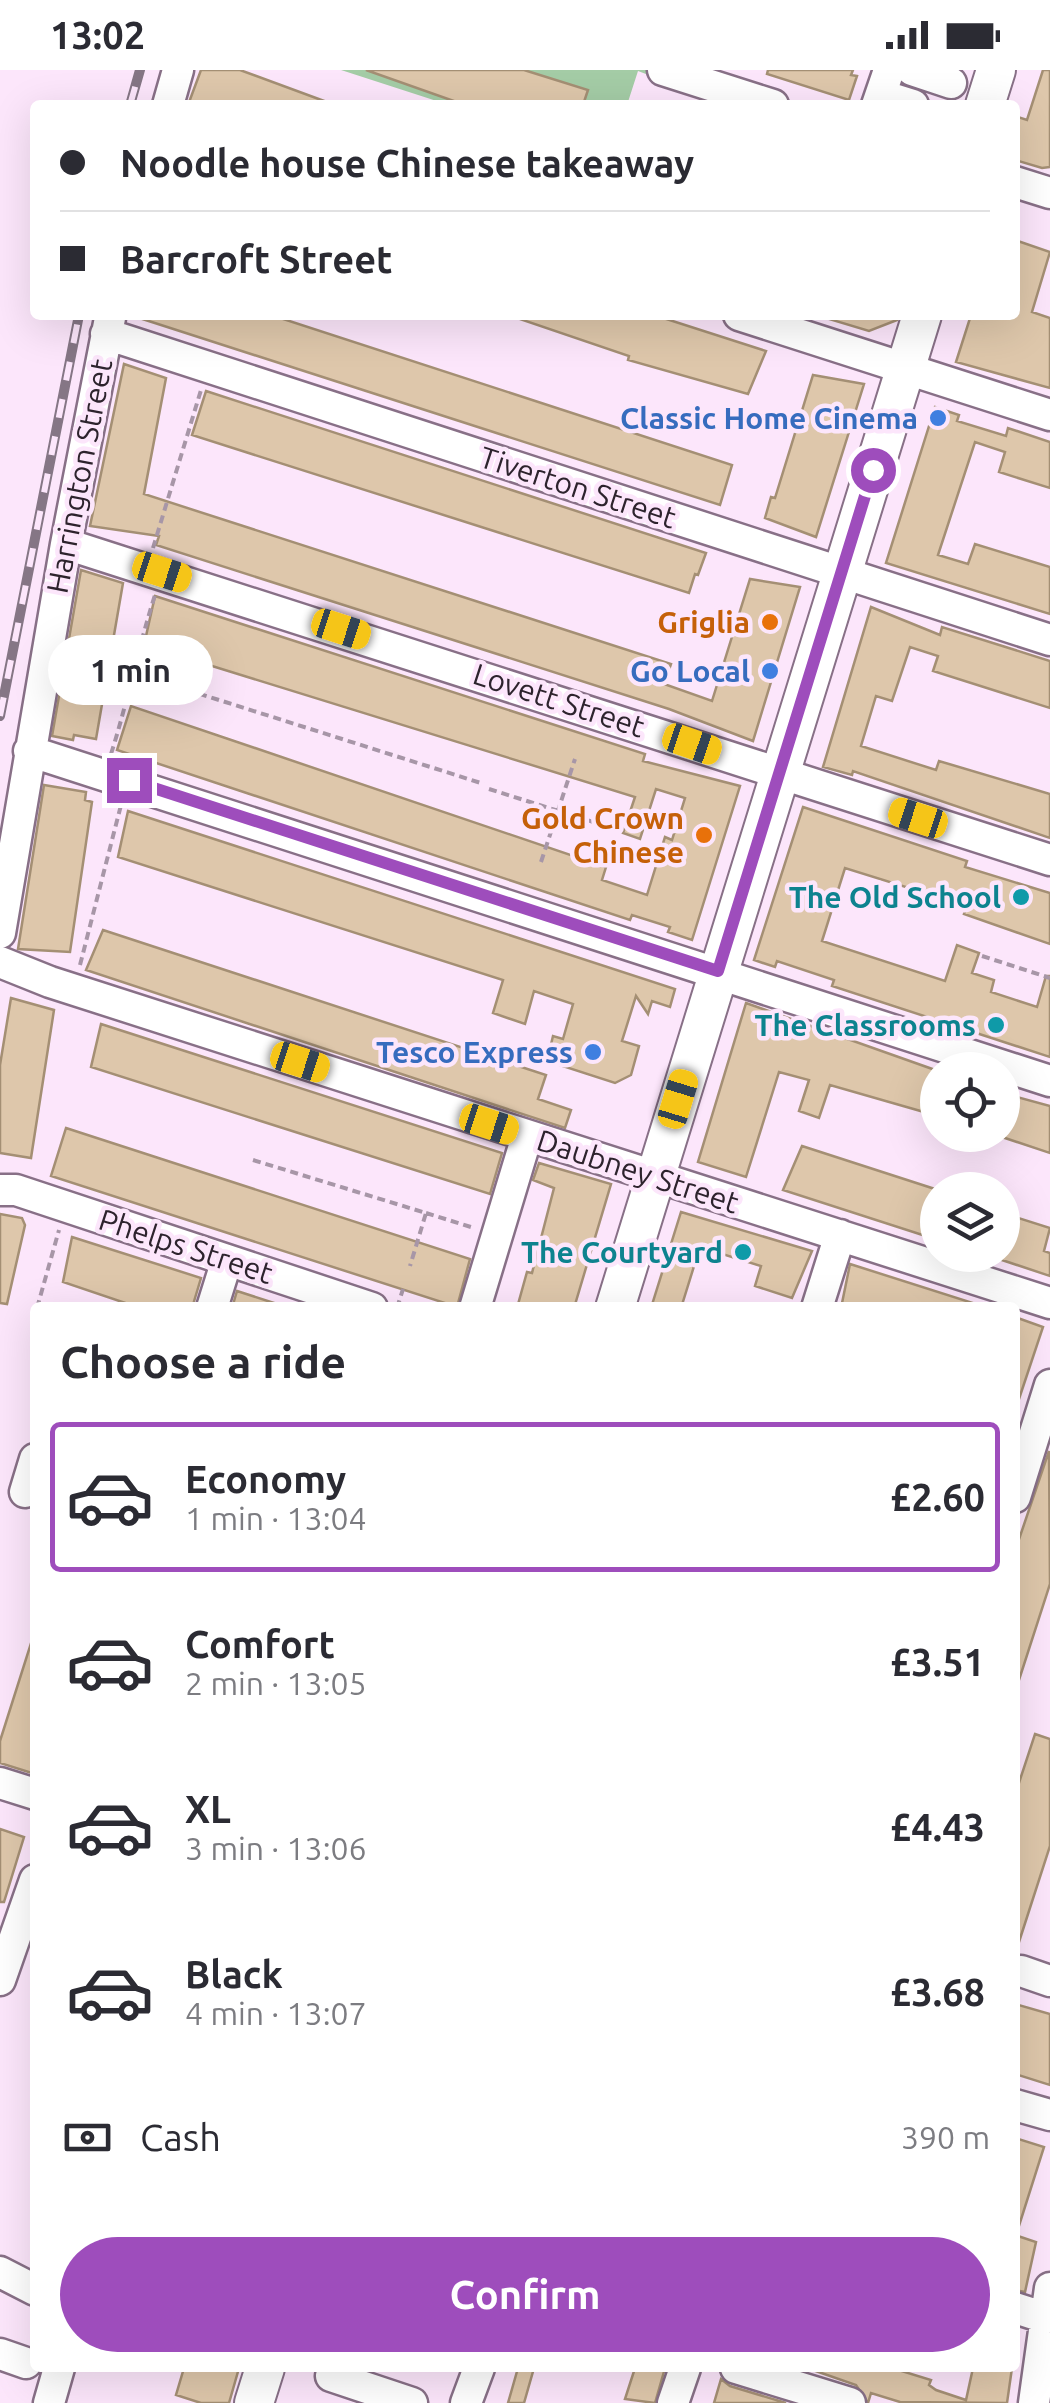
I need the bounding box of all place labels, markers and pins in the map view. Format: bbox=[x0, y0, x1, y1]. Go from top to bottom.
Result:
place label: Classic Home Cinema bbox=[620, 401, 918, 435]
marker: Classic Home Cinema bbox=[927, 407, 949, 429]
place label: Griglia bbox=[657, 605, 750, 639]
marker: Griglia bbox=[759, 611, 781, 633]
place label: Go Local bbox=[630, 654, 750, 688]
marker: Go Local bbox=[759, 660, 781, 682]
place label: Gold Crown Chinese bbox=[521, 801, 684, 869]
marker: Gold Crown Chinese bbox=[693, 824, 715, 846]
place label: The Old School bbox=[789, 880, 1001, 914]
marker: The Old School bbox=[1010, 886, 1032, 908]
place label: The Classrooms bbox=[755, 1008, 976, 1042]
marker: The Classrooms bbox=[985, 1014, 1007, 1036]
place label: Tesco Express bbox=[376, 1035, 573, 1069]
marker: Tesco Express bbox=[582, 1041, 604, 1063]
place label: The Courtyard bbox=[521, 1235, 723, 1269]
marker: The Courtyard bbox=[732, 1241, 754, 1263]

